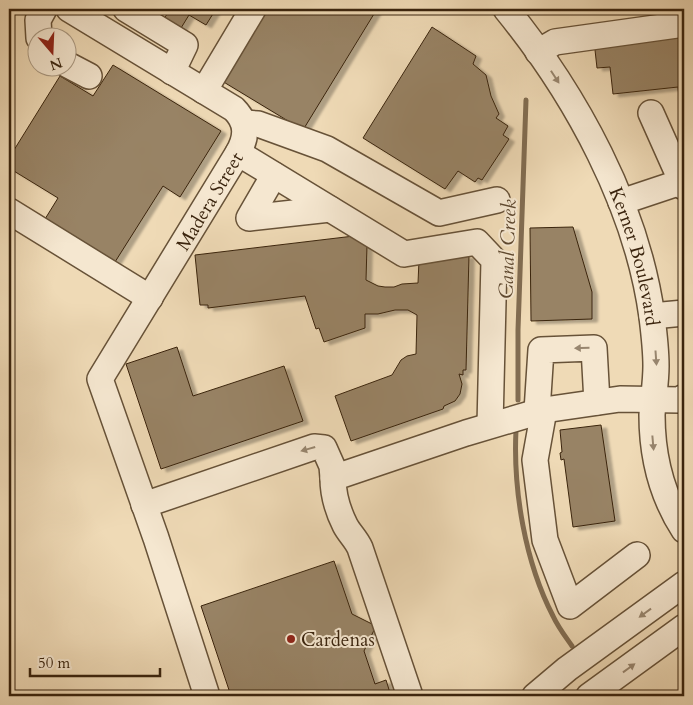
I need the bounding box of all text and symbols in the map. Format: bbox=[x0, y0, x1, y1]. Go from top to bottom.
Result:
north arrow bbox=[28, 28, 78, 78]
text: N bbox=[47, 53, 65, 75]
one-way arrow bbox=[550, 70, 559, 84]
street label: Madera Street bbox=[170, 147, 250, 256]
street label: Kerner Boulevard bbox=[602, 183, 665, 327]
water label: Canal Creek bbox=[492, 199, 523, 299]
one-way arrow bbox=[574, 344, 590, 352]
one-way arrow bbox=[652, 351, 660, 367]
one-way arrow bbox=[650, 435, 658, 451]
one-way arrow bbox=[300, 446, 315, 454]
one-way arrow bbox=[639, 607, 652, 618]
place label: Cardenas bbox=[301, 627, 375, 653]
marker: Cardenas bbox=[285, 633, 297, 645]
scale bar bbox=[30, 645, 160, 677]
text: 50 m bbox=[38, 653, 70, 673]
one-way arrow bbox=[622, 662, 635, 673]

